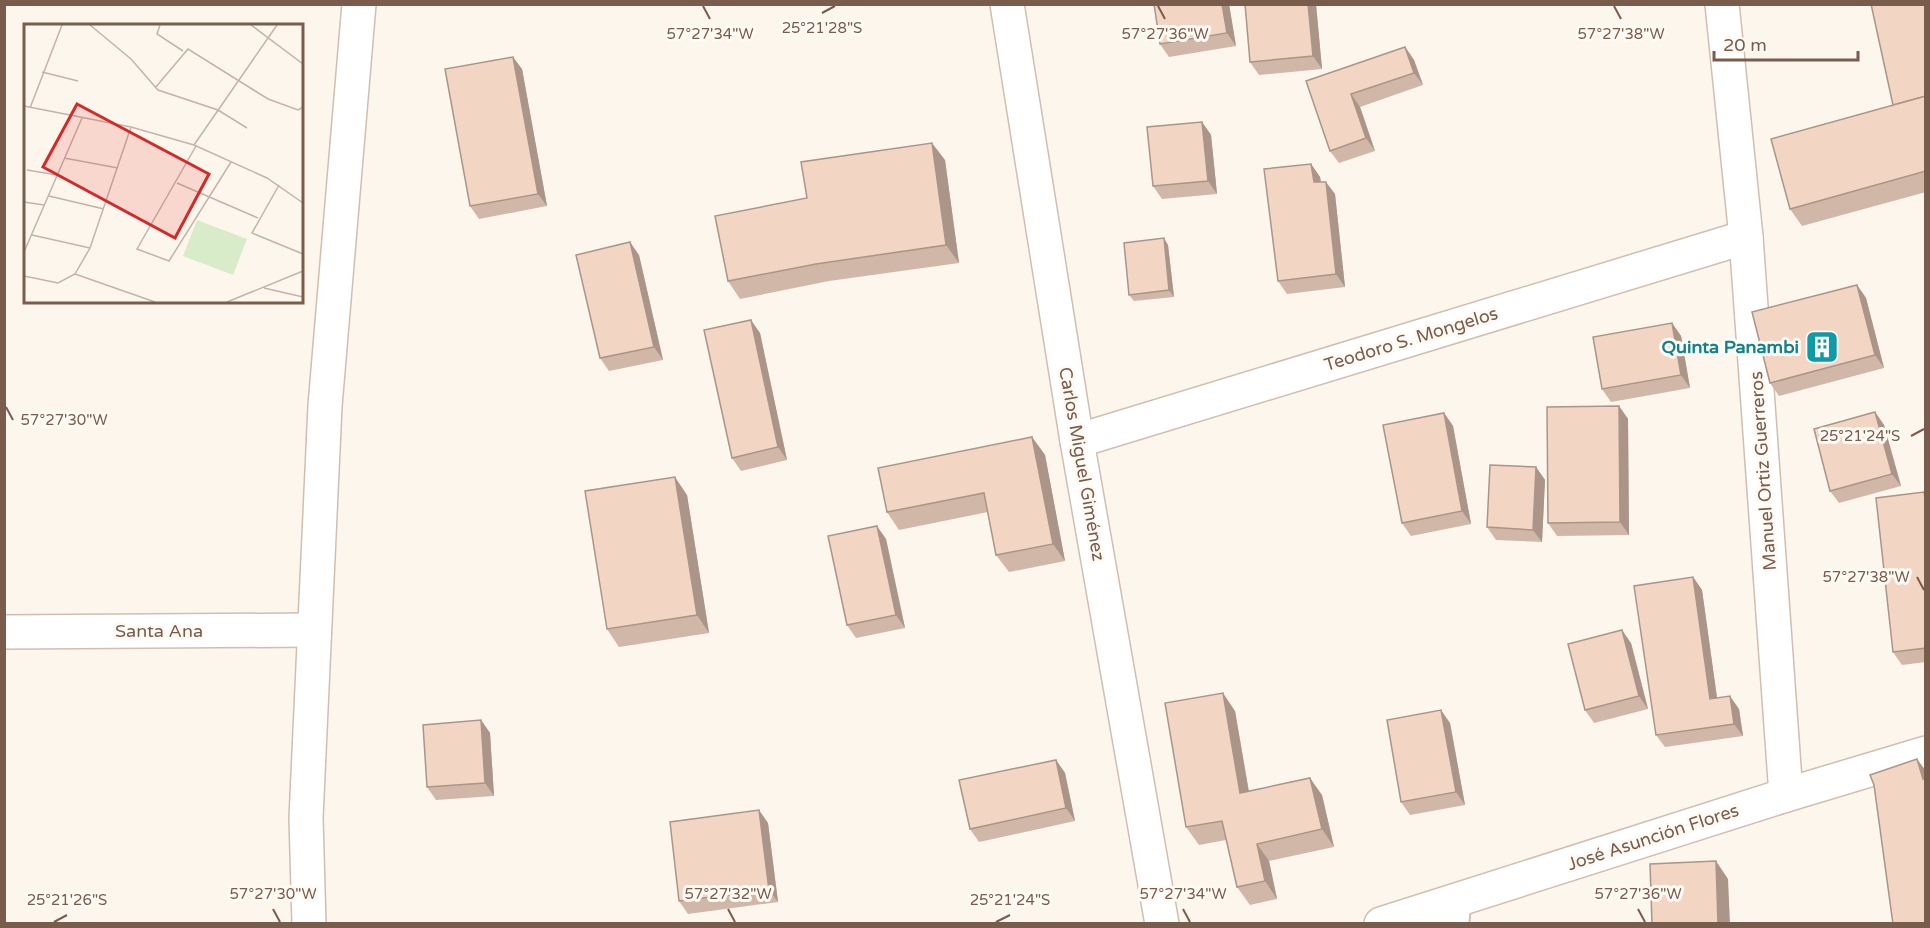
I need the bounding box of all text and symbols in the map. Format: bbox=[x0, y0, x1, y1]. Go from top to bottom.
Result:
text: 25°21'28"S bbox=[782, 19, 862, 37]
inset map bbox=[24, 24, 303, 303]
scale bar bbox=[1714, 24, 1858, 62]
text: 57°27'34"W bbox=[666, 25, 754, 43]
text: 57°27'36"W bbox=[1121, 25, 1209, 43]
text: 57°27'38"W bbox=[1577, 25, 1665, 43]
text: 20 m bbox=[1723, 34, 1767, 56]
street label: Teodoro S. Mongelos bbox=[1321, 302, 1501, 376]
building icon: Quinta Panambi bbox=[1804, 329, 1840, 365]
place label: Quinta Panambi bbox=[1661, 336, 1799, 358]
street label: Carlos Miguel Giménez bbox=[1054, 365, 1110, 563]
street label: Manuel Ortiz Guerreros bbox=[1745, 371, 1781, 571]
text: 57°27'30"W bbox=[20, 411, 108, 429]
text: 25°21'24"S bbox=[1820, 427, 1900, 445]
text: 57°27'38"W bbox=[1822, 568, 1910, 586]
street label: Santa Ana bbox=[115, 620, 203, 642]
street label: José Asunción Flores bbox=[1564, 799, 1742, 875]
text: 57°27'30"W bbox=[229, 885, 317, 903]
text: 57°27'32"W bbox=[684, 885, 772, 903]
text: 57°27'34"W bbox=[1139, 885, 1227, 903]
text: 57°27'36"W bbox=[1594, 885, 1682, 903]
text: 25°21'26"S bbox=[27, 891, 107, 909]
text: 25°21'24"S bbox=[970, 891, 1050, 909]

